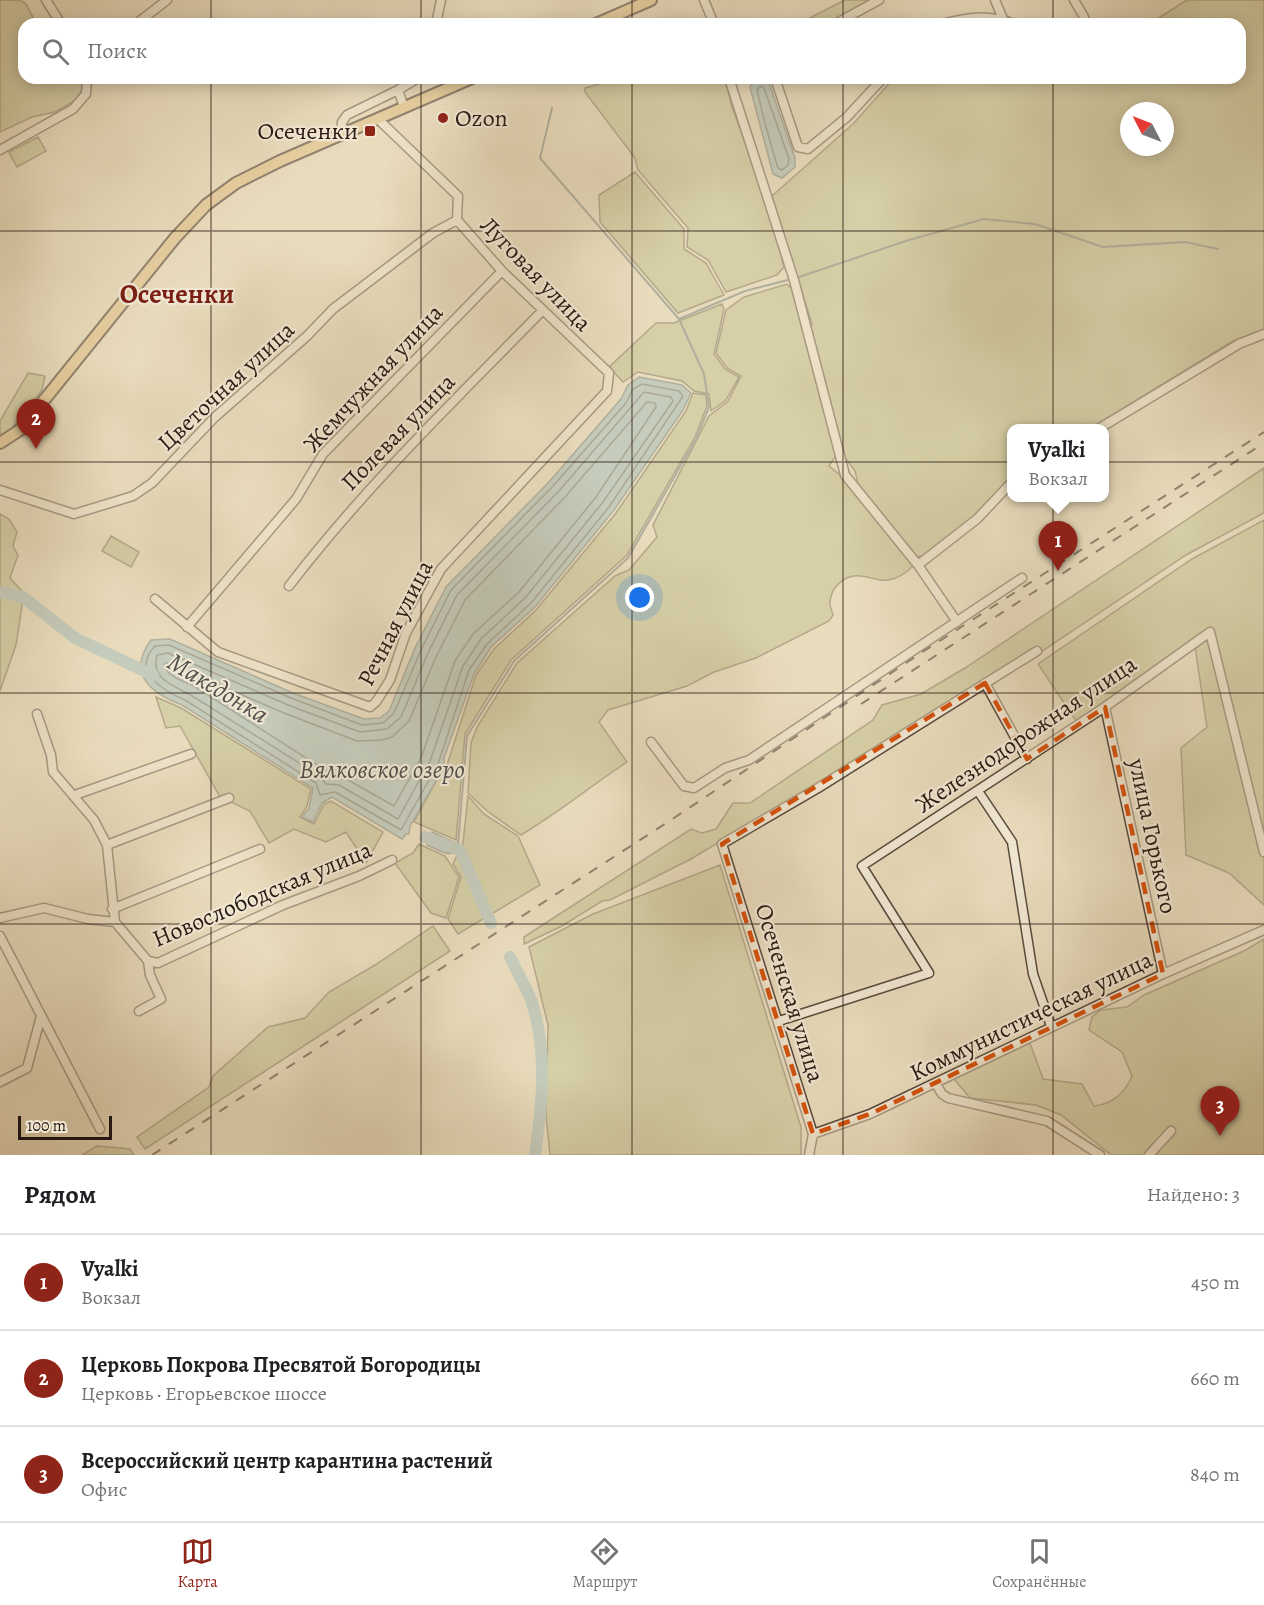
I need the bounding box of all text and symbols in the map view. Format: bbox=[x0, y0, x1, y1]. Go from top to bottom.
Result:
search box bbox=[18, 18, 1246, 84]
icon: search bbox=[39, 35, 72, 68]
text: Поиск bbox=[87, 36, 147, 66]
place label: Ozon bbox=[455, 102, 508, 134]
north arrow bbox=[1120, 102, 1174, 156]
marker: Ozon bbox=[436, 111, 450, 125]
place label: Осеченки bbox=[257, 115, 358, 147]
marker: Осеченки bbox=[363, 124, 377, 138]
street label: Луговая улица bbox=[473, 210, 599, 338]
district label: Осеченки bbox=[120, 276, 234, 312]
street label: Жемчужная улица bbox=[296, 297, 450, 459]
street label: Цветочная улица bbox=[151, 314, 301, 458]
street label: Полевая улица bbox=[334, 366, 462, 498]
pin: 2 bbox=[16, 400, 56, 449]
popup bbox=[1007, 424, 1109, 502]
text: Vyalki bbox=[1028, 435, 1085, 465]
text: Вокзал bbox=[1028, 465, 1088, 492]
pin: 1 bbox=[1038, 522, 1078, 571]
street label: Речная улица bbox=[350, 555, 440, 691]
your location bbox=[625, 583, 654, 612]
water label: Македонка bbox=[161, 644, 275, 732]
street label: Железнодорожная улица bbox=[909, 648, 1143, 820]
water label: Вялковское озеро bbox=[299, 752, 465, 787]
street label: улица Горького bbox=[1121, 755, 1185, 916]
street label: Новослободская улица bbox=[147, 833, 377, 955]
street label: Осеченская улица bbox=[748, 900, 832, 1086]
street label: Коммунистическая улица bbox=[904, 943, 1158, 1089]
pin: 3 bbox=[1200, 1086, 1240, 1136]
scale bar bbox=[18, 1113, 112, 1140]
text: 100 m bbox=[27, 1115, 66, 1137]
text: Рядом bbox=[24, 1177, 96, 1212]
text: Найдено: 3 bbox=[1147, 1181, 1240, 1208]
text: Vyalki bbox=[81, 1254, 138, 1284]
text: 1 bbox=[40, 1269, 47, 1296]
text: 450 m bbox=[1191, 1269, 1240, 1296]
text: Вокзал bbox=[81, 1284, 141, 1311]
text: Церковь Покрова Пресвятой Богородицы bbox=[81, 1350, 481, 1380]
text: 2 bbox=[39, 1365, 48, 1392]
text: 660 m bbox=[1190, 1365, 1240, 1392]
text: Церковь · Егорьевское шоссе bbox=[81, 1380, 327, 1407]
text: Всероссийский центр карантина растений bbox=[81, 1446, 493, 1476]
text: 3 bbox=[39, 1461, 48, 1488]
text: 840 m bbox=[1190, 1461, 1240, 1488]
text: Офис bbox=[81, 1476, 127, 1503]
tab: Карта bbox=[177, 1535, 218, 1593]
tab: Маршрут bbox=[573, 1535, 637, 1593]
tab: Сохранённые bbox=[992, 1535, 1087, 1593]

